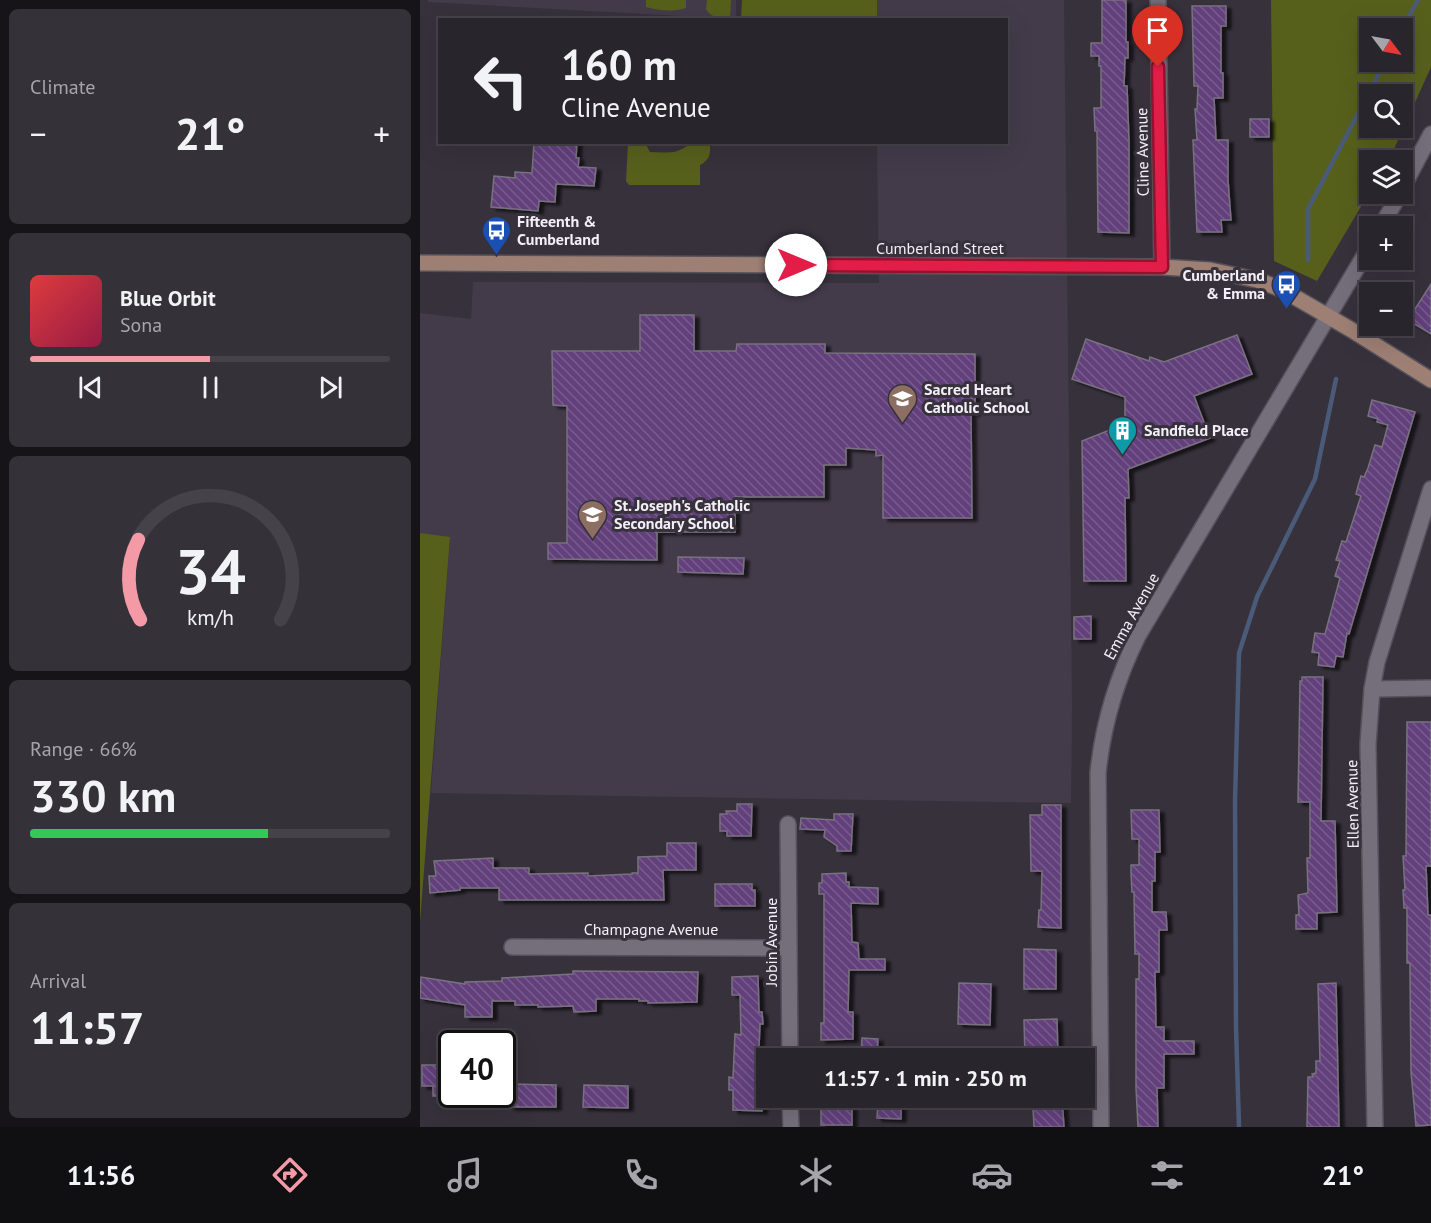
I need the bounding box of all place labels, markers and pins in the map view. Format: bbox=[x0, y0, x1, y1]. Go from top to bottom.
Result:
pin bbox=[1132, 5, 1183, 67]
place label: Fifteenth & Cumberland bbox=[517, 211, 600, 249]
bus stop icon: Fifteenth & Cumberland bbox=[480, 214, 512, 256]
place label: Cumberland & Emma bbox=[1182, 265, 1265, 303]
bus stop icon: Cumberland & Emma bbox=[1270, 268, 1302, 310]
place label: Sacred Heart Catholic School bbox=[924, 379, 1030, 417]
school or university icon: Sacred Heart Catholic School bbox=[887, 382, 919, 424]
building icon: Sandfield Place bbox=[1107, 414, 1139, 456]
place label: Sandfield Place bbox=[1144, 420, 1249, 440]
place label: St. Joseph's Catholic Secondary School bbox=[614, 495, 750, 533]
school or university icon: St. Joseph's Catholic Secondary School bbox=[577, 498, 609, 540]

